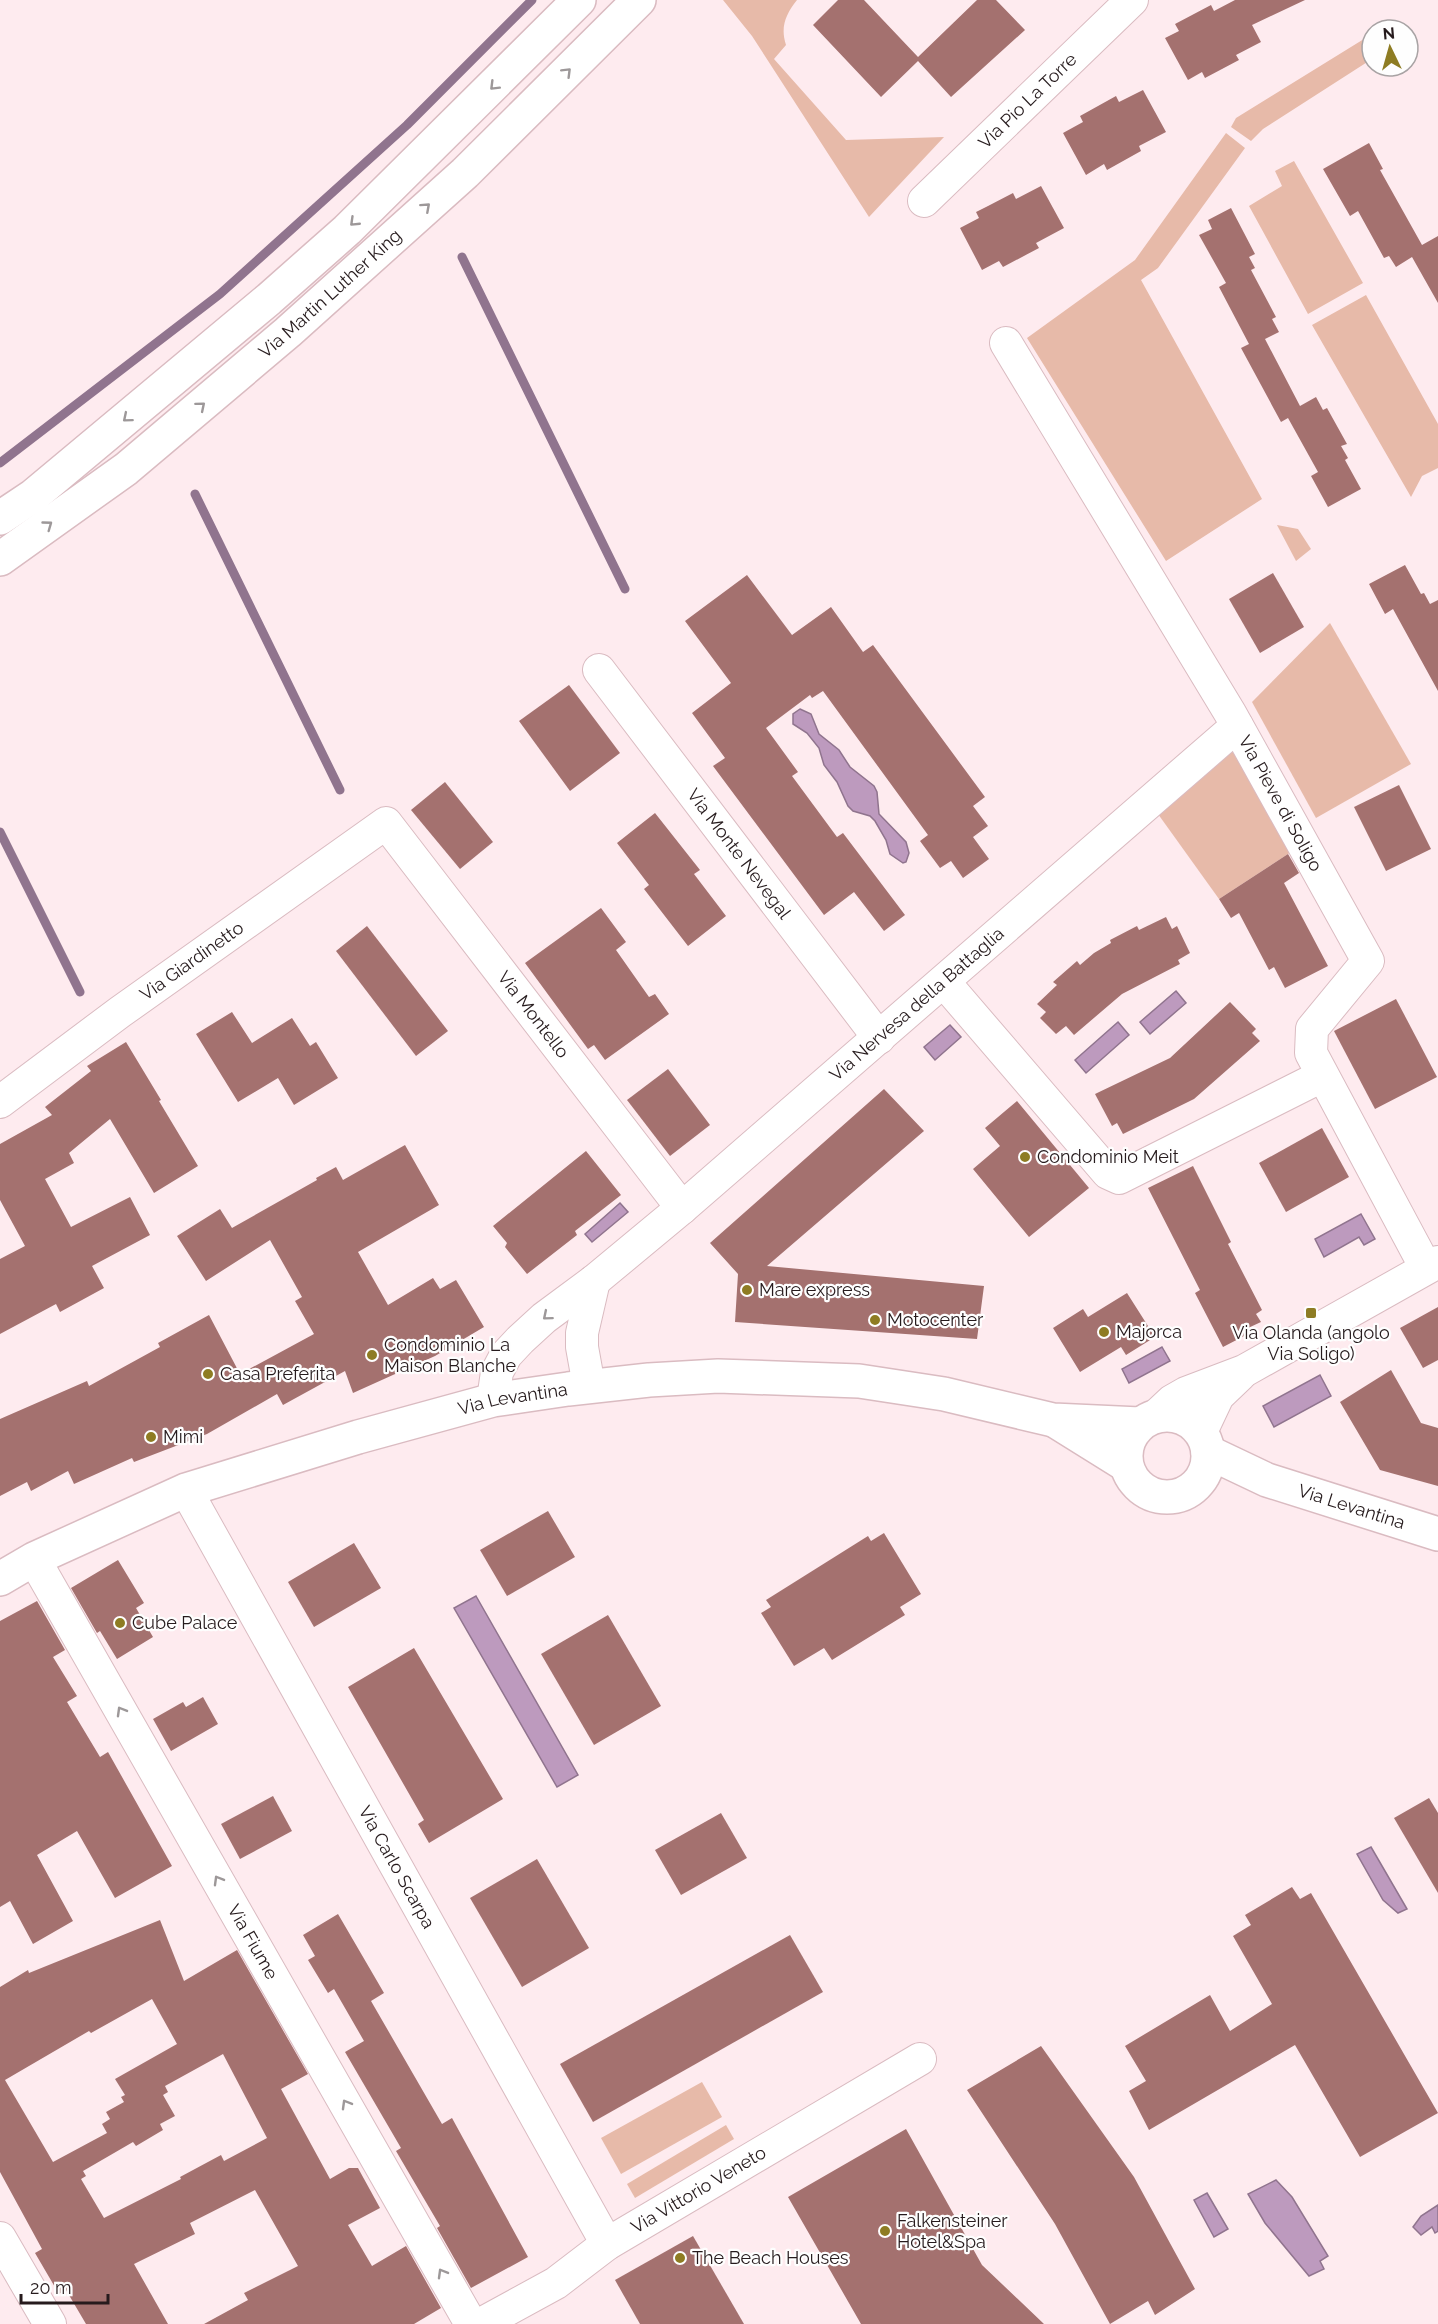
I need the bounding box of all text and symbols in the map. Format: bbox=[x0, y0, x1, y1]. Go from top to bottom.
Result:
north arrow bbox=[1360, 18, 1420, 78]
text: N bbox=[1382, 24, 1396, 44]
street label: Via Pio La Torre bbox=[974, 48, 1081, 153]
one-way arrow bbox=[560, 68, 570, 79]
one-way arrow bbox=[490, 79, 500, 90]
one-way arrow bbox=[420, 203, 430, 214]
one-way arrow bbox=[351, 215, 362, 226]
street label: Via Martin Luther King bbox=[254, 224, 405, 362]
one-way arrow bbox=[194, 402, 205, 413]
one-way arrow bbox=[123, 410, 134, 421]
one-way arrow bbox=[41, 522, 52, 533]
street label: Via Pieve di Soligo bbox=[1234, 731, 1327, 875]
street label: Via Monte Nevegal bbox=[683, 784, 796, 923]
street label: Via Giardinetto bbox=[136, 917, 248, 1005]
street label: Via Nervesa della Battaglia bbox=[825, 923, 1008, 1085]
street label: Via Montello bbox=[494, 967, 574, 1062]
place label: Condominio Meit bbox=[1037, 1146, 1179, 1167]
marker: Condominio Meit bbox=[1018, 1150, 1032, 1164]
place label: Mare express bbox=[759, 1279, 870, 1300]
marker: Mare express bbox=[740, 1283, 754, 1297]
marker: Via Olanda (angolo Via Soligo) bbox=[1304, 1306, 1318, 1320]
one-way arrow bbox=[543, 1308, 554, 1319]
place label: Motocenter bbox=[887, 1309, 984, 1330]
marker: Motocenter bbox=[868, 1313, 882, 1327]
place label: Majorca bbox=[1116, 1321, 1182, 1342]
place label: Via Olanda (angolo Via Soligo) bbox=[1232, 1322, 1390, 1364]
marker: Majorca bbox=[1097, 1325, 1111, 1339]
place label: Condominio La Maison Blanche bbox=[384, 1334, 516, 1376]
marker: Condominio La Maison Blanche bbox=[365, 1348, 379, 1362]
place label: Casa Preferita bbox=[220, 1363, 335, 1384]
marker: Casa Preferita bbox=[201, 1367, 215, 1381]
street label: Via Levantina bbox=[455, 1378, 569, 1419]
place label: Mimi bbox=[163, 1426, 203, 1447]
marker: Mimi bbox=[144, 1430, 158, 1444]
street label: Via Levantina bbox=[1296, 1479, 1408, 1533]
place label: Cube Palace bbox=[132, 1612, 238, 1633]
marker: Cube Palace bbox=[113, 1616, 127, 1630]
one-way arrow bbox=[117, 1707, 128, 1717]
street label: Via Carlo Scarpa bbox=[354, 1802, 440, 1932]
one-way arrow bbox=[213, 1876, 225, 1886]
street label: Via Fiume bbox=[223, 1900, 283, 1983]
one-way arrow bbox=[341, 2100, 353, 2110]
street label: Via Vittorio Veneto bbox=[627, 2141, 770, 2237]
place label: Falkensteiner Hotel&Spa bbox=[897, 2210, 1008, 2252]
marker: Falkensteiner Hotel&Spa bbox=[878, 2224, 892, 2238]
place label: The Beach Houses bbox=[692, 2247, 849, 2268]
marker: The Beach Houses bbox=[673, 2251, 687, 2265]
scale bar bbox=[21, 2267, 108, 2305]
one-way arrow bbox=[438, 2269, 450, 2279]
text: 20 m bbox=[30, 2277, 72, 2298]

